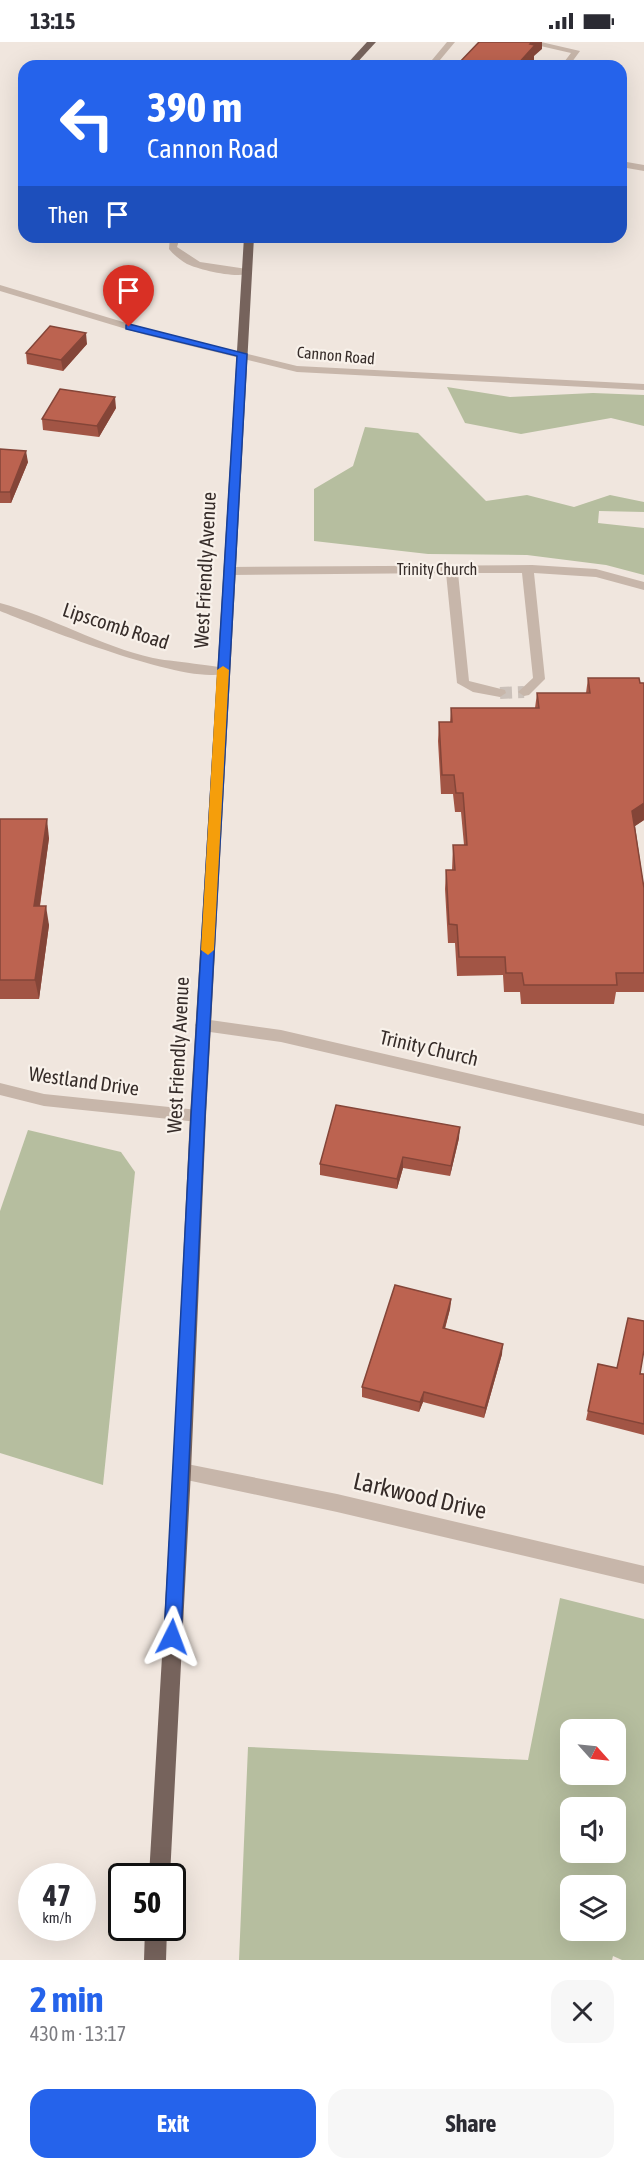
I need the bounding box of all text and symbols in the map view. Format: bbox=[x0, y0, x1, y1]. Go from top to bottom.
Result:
text: 13:15 bbox=[30, 8, 75, 34]
text: 390 m bbox=[147, 83, 242, 131]
icon: left bbox=[48, 84, 126, 162]
text: Cannon Road bbox=[147, 133, 279, 164]
icon: arrive bbox=[101, 198, 134, 231]
text: Then bbox=[48, 202, 89, 228]
pin bbox=[103, 265, 154, 327]
icon: arrive bbox=[112, 274, 145, 307]
street label: Cannon Road bbox=[296, 343, 376, 367]
street label: West Friendly Avenue bbox=[189, 491, 220, 649]
street label: Trinity Church bbox=[397, 560, 477, 579]
street label: Lipscomb Road bbox=[60, 598, 172, 654]
street label: West Friendly Avenue bbox=[162, 976, 193, 1134]
street label: Trinity Church bbox=[378, 1025, 481, 1070]
street label: Westland Drive bbox=[27, 1061, 141, 1100]
street label: Larkwood Drive bbox=[351, 1467, 489, 1524]
position arrow bbox=[140, 1605, 204, 1669]
north arrow bbox=[560, 1719, 626, 1785]
map controls bbox=[560, 1719, 626, 1941]
button: sound bbox=[560, 1797, 626, 1863]
speed limit sign: 50 bbox=[108, 1863, 186, 1941]
button: layers bbox=[560, 1875, 626, 1941]
text: 47 bbox=[43, 1878, 71, 1912]
text: km/h bbox=[42, 1909, 72, 1926]
text: 2 min bbox=[30, 1978, 104, 2020]
button: close bbox=[551, 1980, 614, 2043]
text: 430 m · 13:17 bbox=[30, 2022, 126, 2045]
button: Exit bbox=[30, 2089, 316, 2158]
button: Share bbox=[328, 2089, 614, 2158]

